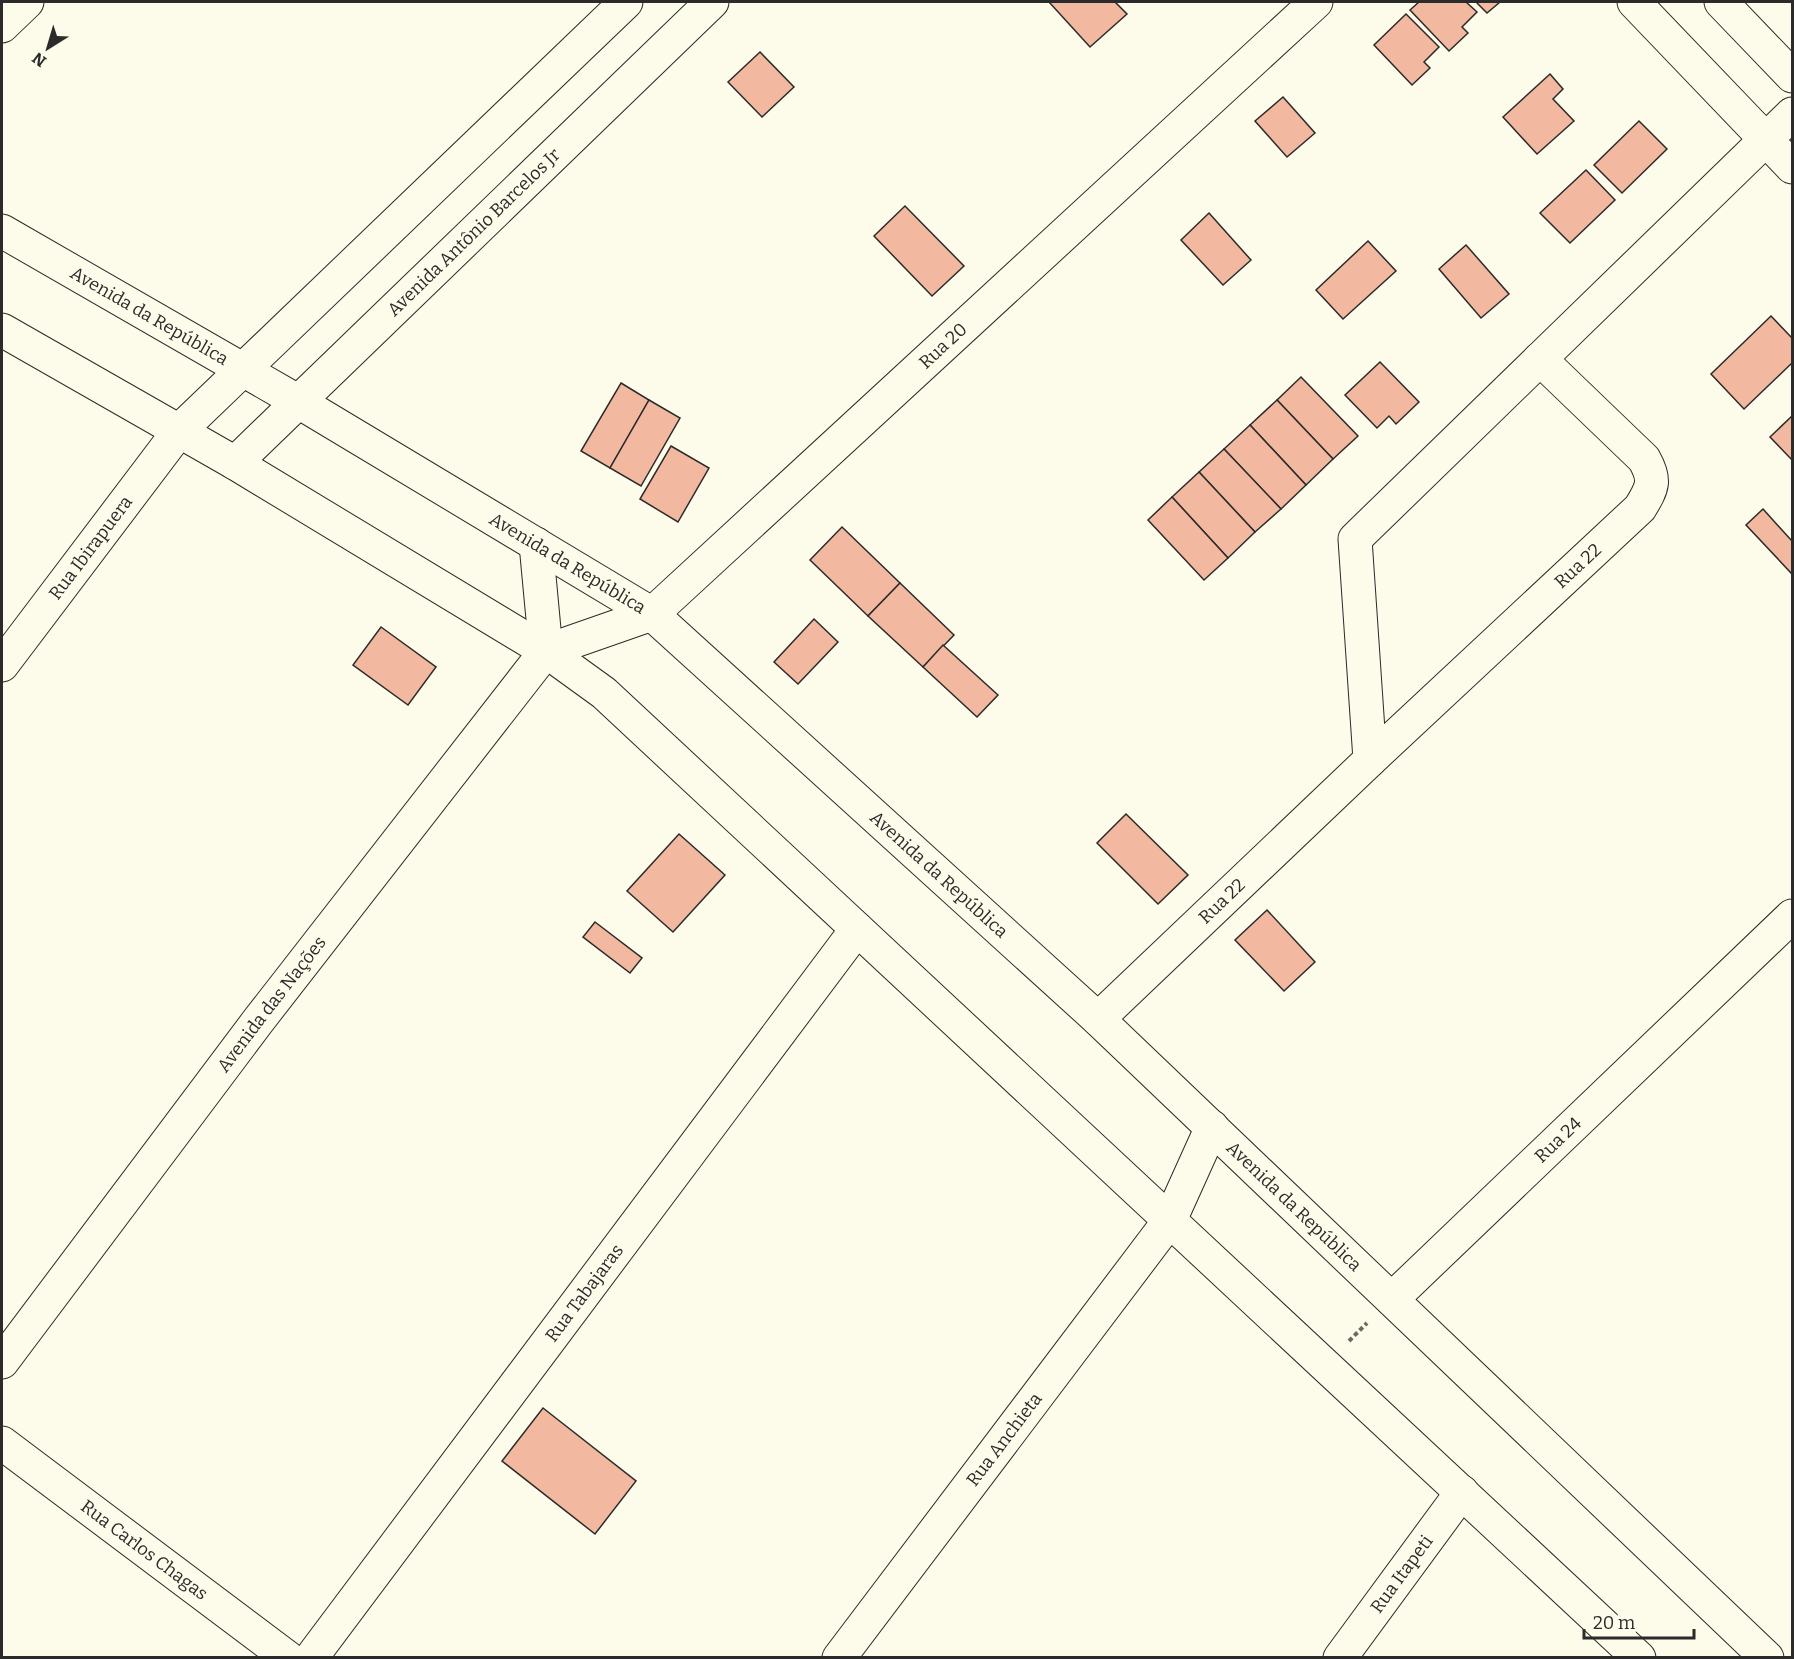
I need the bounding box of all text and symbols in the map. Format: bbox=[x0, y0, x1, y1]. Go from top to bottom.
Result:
north arrow bbox=[18, 18, 78, 78]
text: N bbox=[29, 48, 50, 71]
street label: Avenida Antônio Barcelos Jr bbox=[383, 144, 565, 321]
street label: Avenida da República bbox=[66, 262, 232, 370]
street label: Rua 20 bbox=[914, 318, 972, 373]
street label: Rua Ibirapuera bbox=[44, 491, 137, 604]
street label: Avenida da República bbox=[485, 508, 650, 619]
street label: Rua 22 bbox=[1550, 539, 1606, 593]
street label: Avenida da República bbox=[865, 806, 1012, 943]
street label: Rua 22 bbox=[1194, 874, 1250, 928]
street label: Avenida das Nações bbox=[212, 932, 331, 1077]
street label: Rua 24 bbox=[1530, 1112, 1586, 1167]
street label: Avenida da República bbox=[1222, 1137, 1366, 1276]
street label: Rua Tabajaras bbox=[541, 1240, 628, 1346]
street label: Rua Anchieta bbox=[962, 1388, 1047, 1491]
street label: Rua Carlos Chagas bbox=[76, 1495, 212, 1605]
street label: Rua Itapeti bbox=[1366, 1531, 1437, 1617]
scale bar bbox=[1584, 1602, 1694, 1640]
text: 20 m bbox=[1593, 1612, 1635, 1634]

